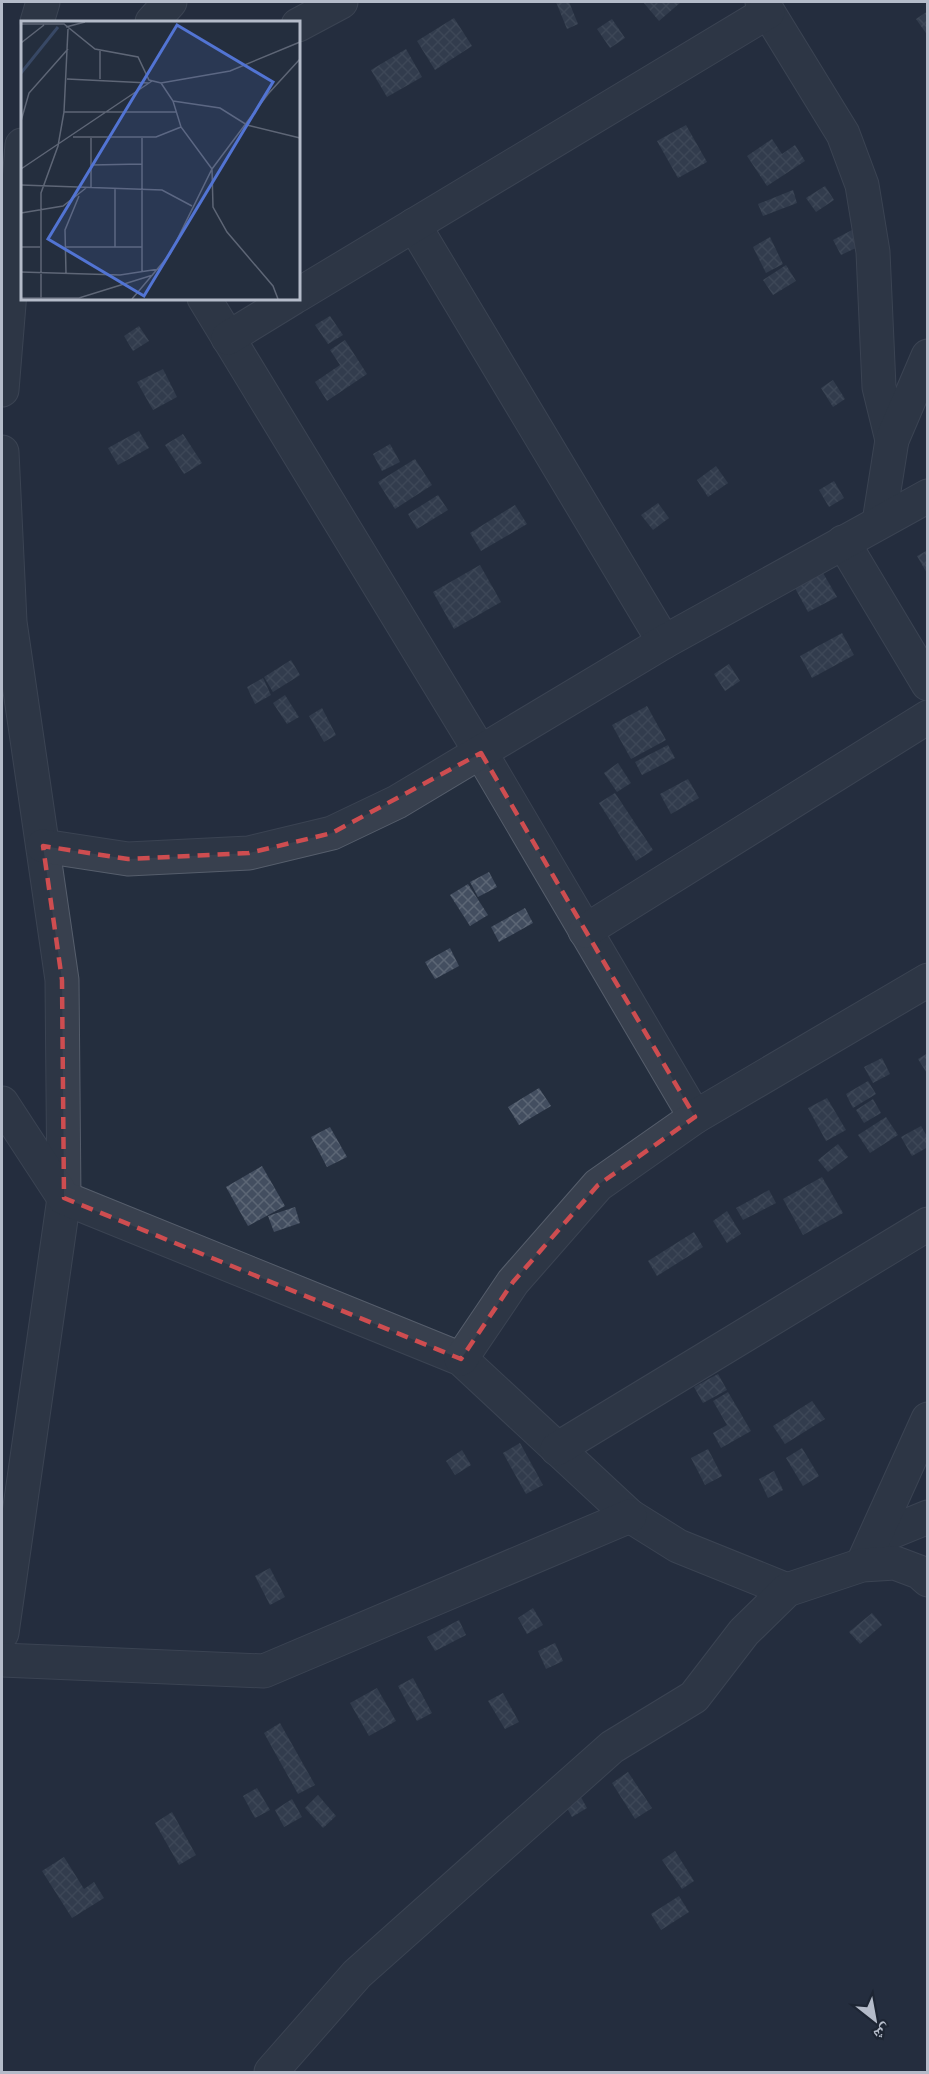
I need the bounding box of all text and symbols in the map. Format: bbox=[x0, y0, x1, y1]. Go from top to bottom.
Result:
inset map bbox=[21, 21, 300, 300]
north arrow bbox=[845, 1990, 905, 2050]
text: ش bbox=[870, 2020, 894, 2044]

